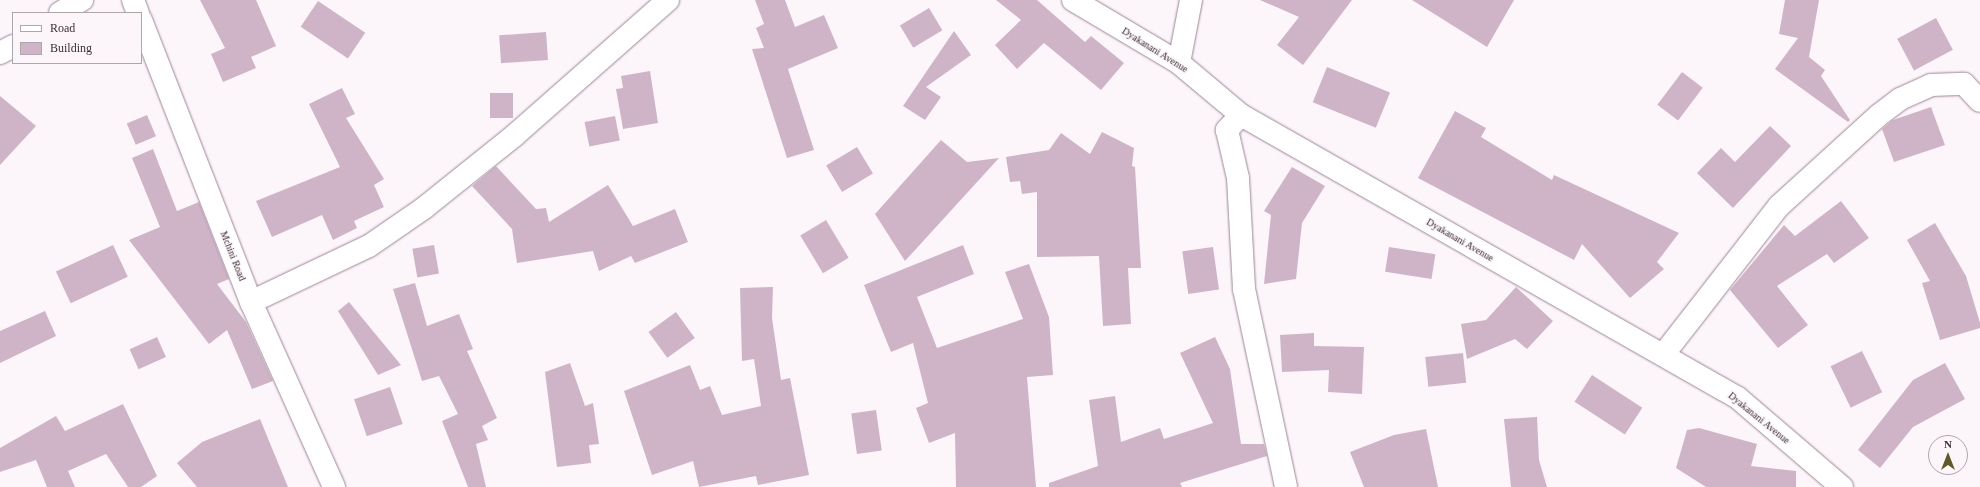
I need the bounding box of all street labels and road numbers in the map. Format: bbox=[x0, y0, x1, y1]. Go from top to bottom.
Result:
street label: Dyakanani Avenue bbox=[1120, 25, 1190, 75]
street label: Dyakanani Avenue bbox=[1424, 216, 1496, 264]
street label: Mchini Road bbox=[218, 229, 248, 283]
street label: Dyakanani Avenue bbox=[1726, 389, 1792, 447]

